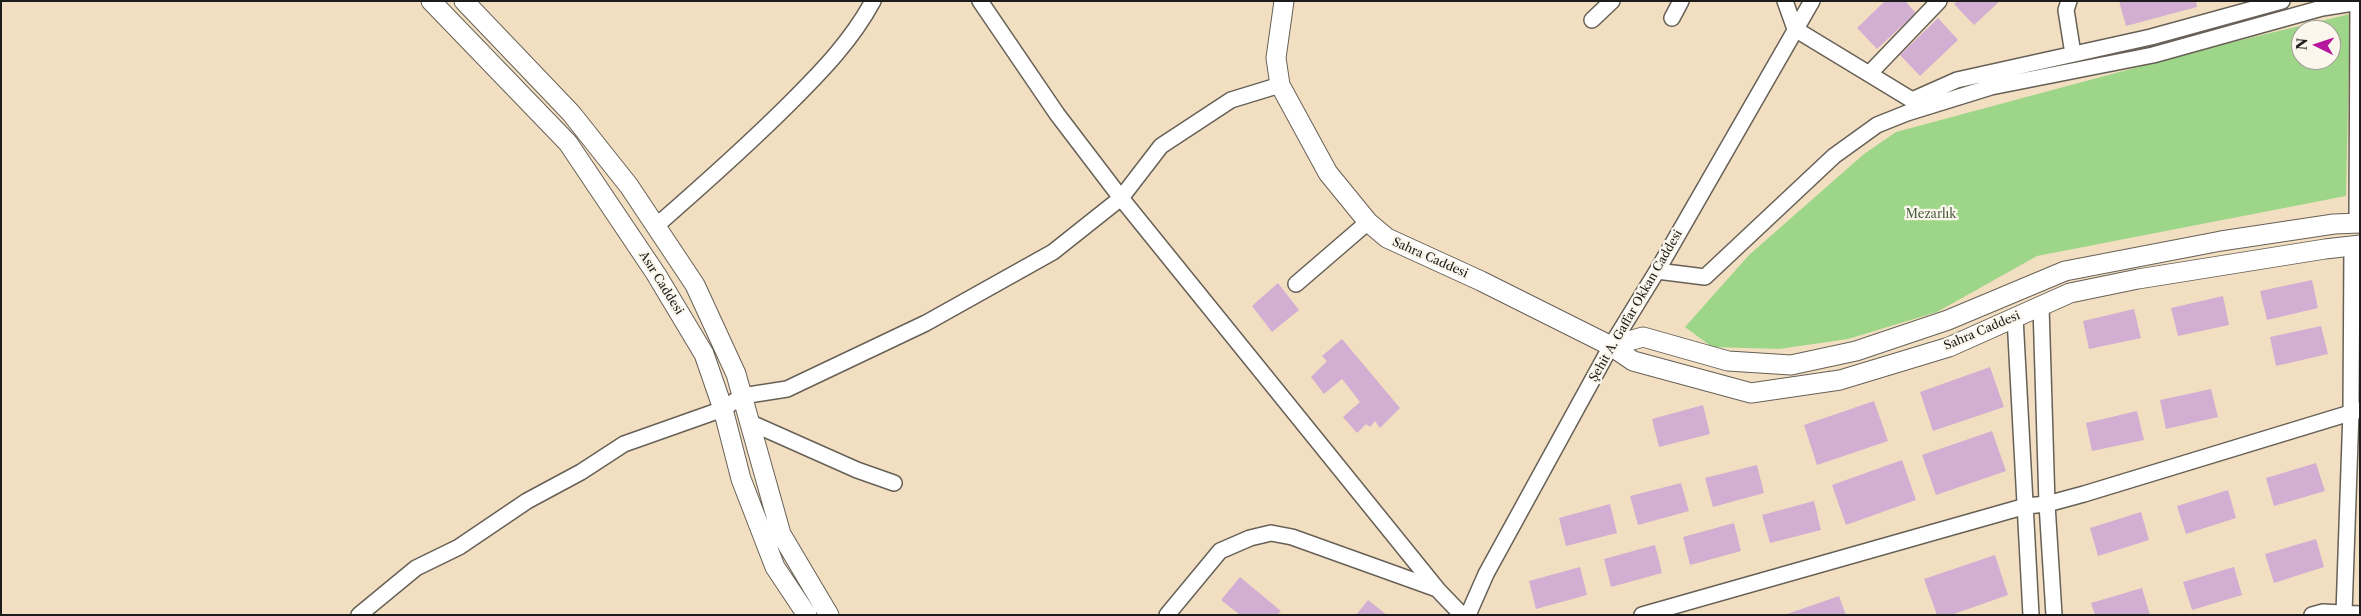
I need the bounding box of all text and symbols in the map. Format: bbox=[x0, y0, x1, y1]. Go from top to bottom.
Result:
north arrow bbox=[2291, 20, 2341, 70]
text: N bbox=[2293, 37, 2311, 51]
park label: Mezarlık bbox=[1906, 208, 1956, 222]
street label: Şehit A. Gaffar Okkan Caddesi bbox=[1587, 228, 1685, 384]
street label: Sahra Caddesi bbox=[1390, 235, 1470, 281]
street label: Asır Caddesi bbox=[636, 249, 686, 317]
street label: Sahra Caddesi bbox=[1942, 308, 2022, 354]

